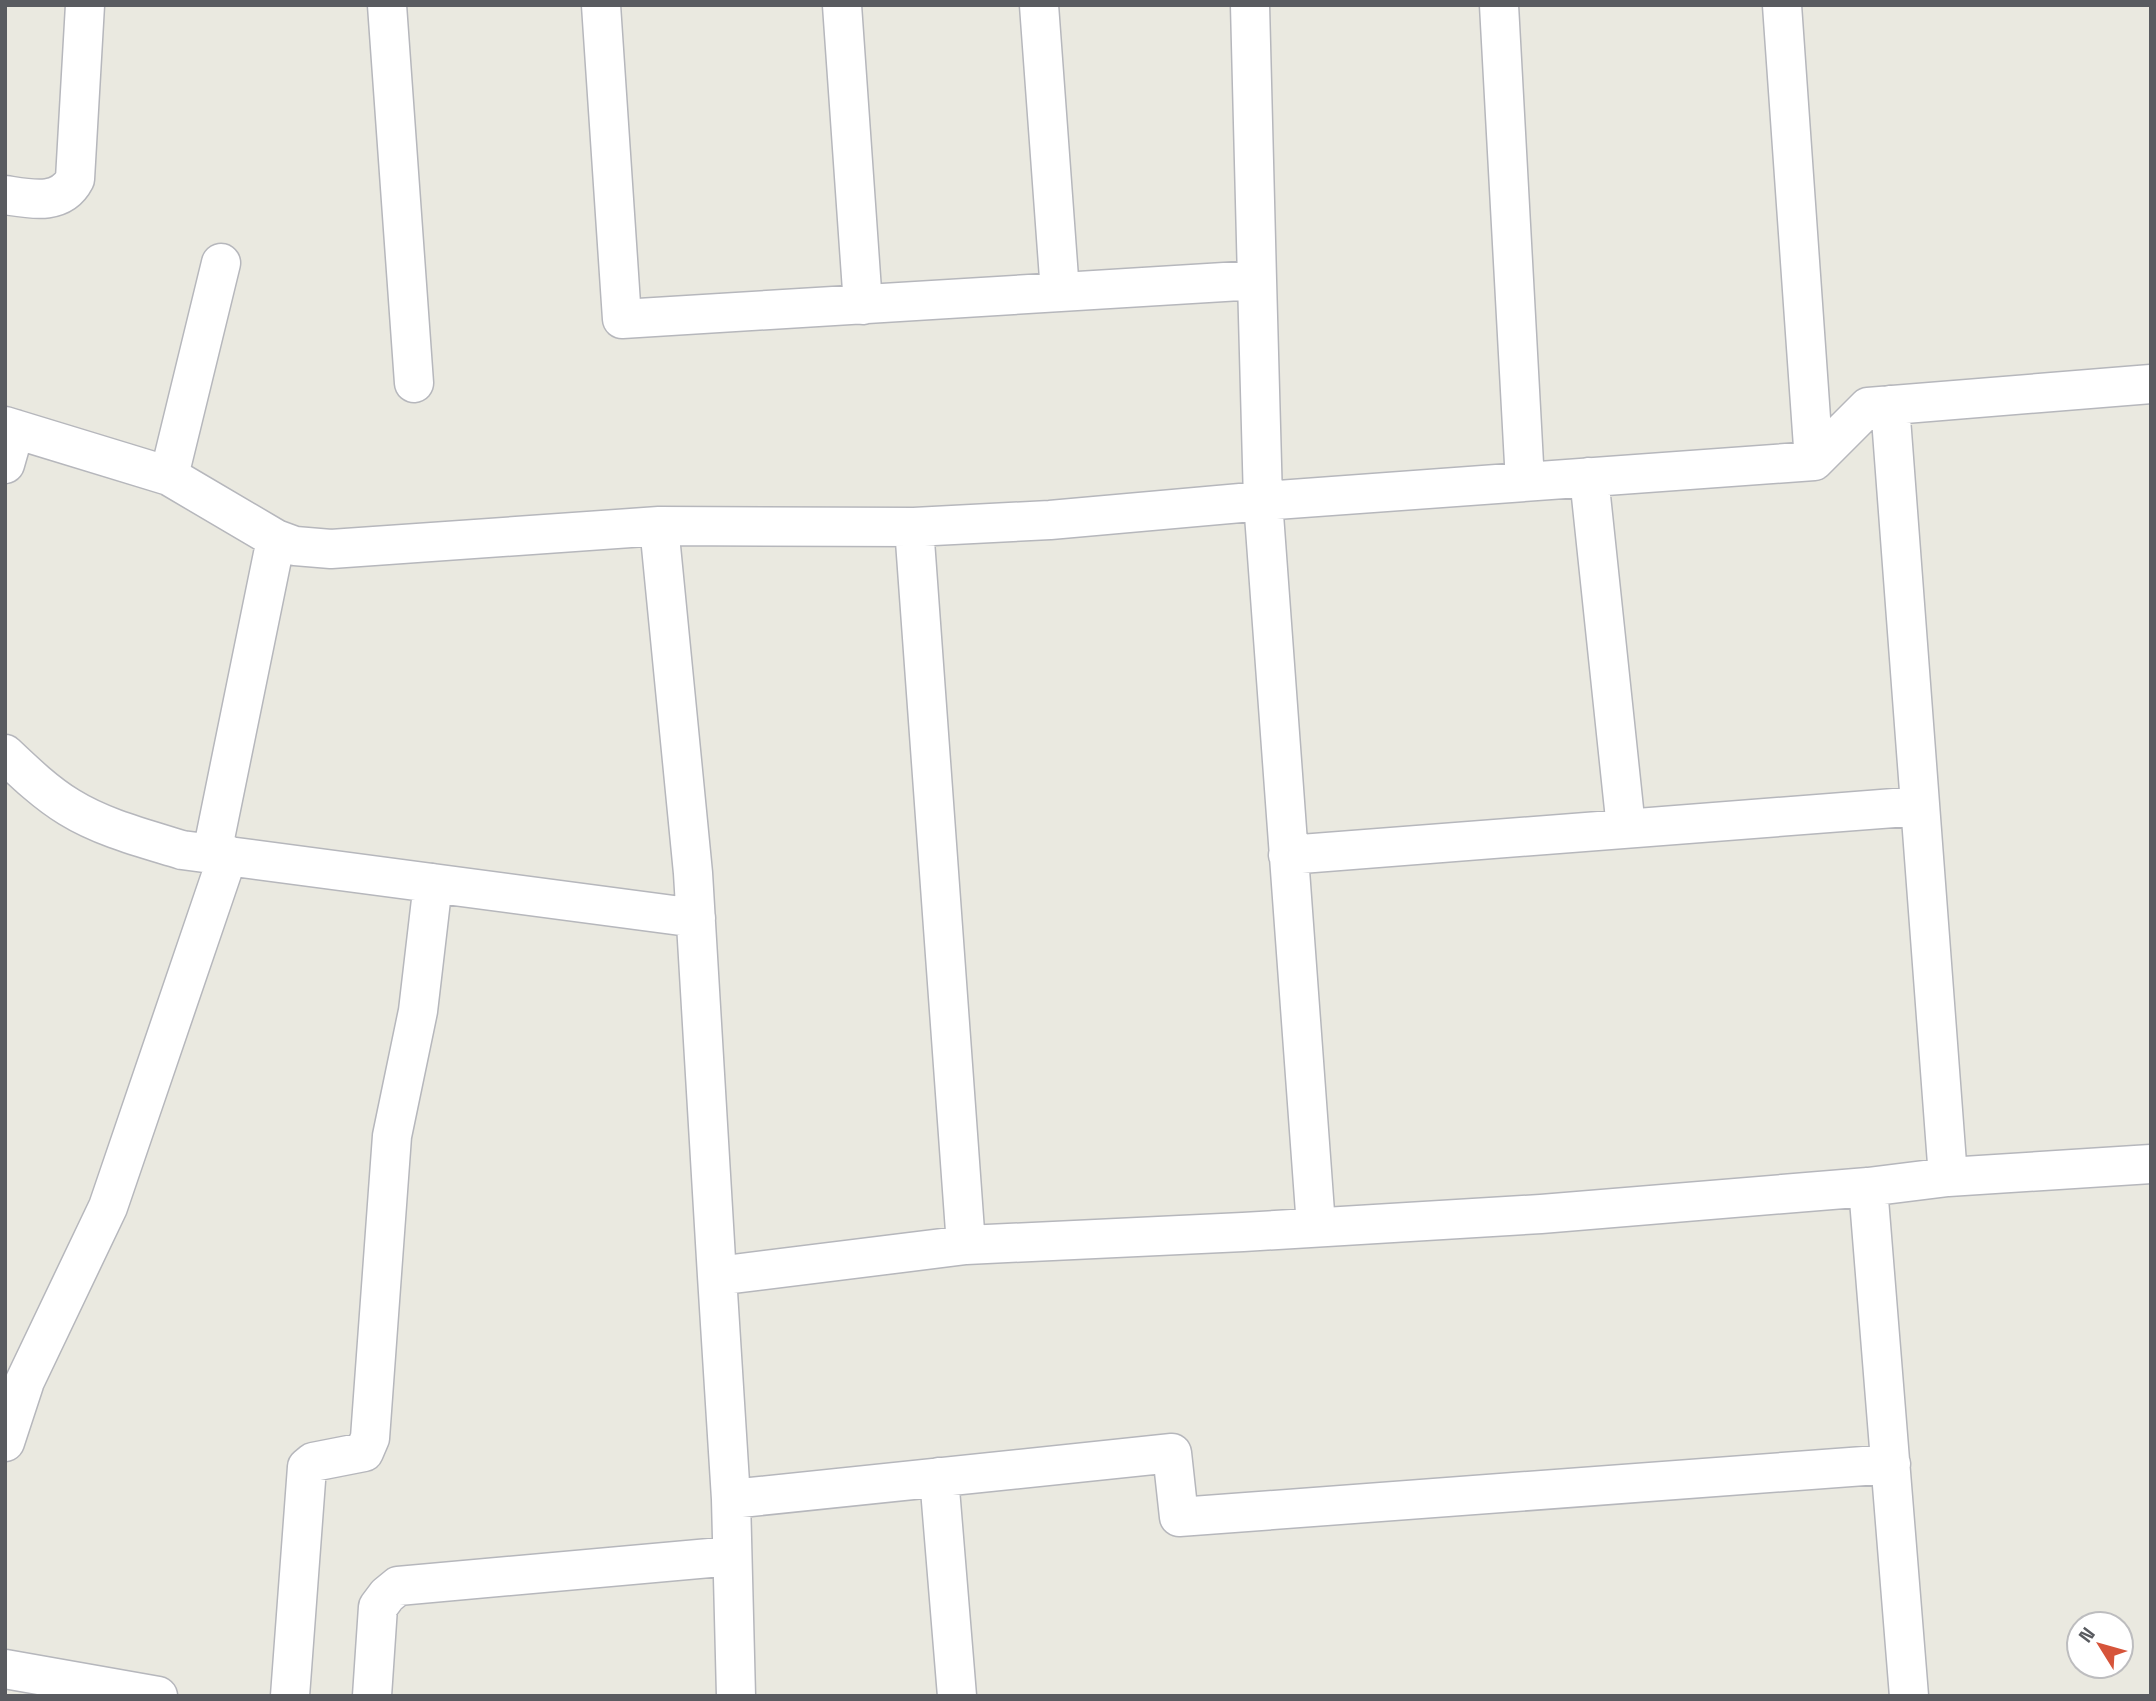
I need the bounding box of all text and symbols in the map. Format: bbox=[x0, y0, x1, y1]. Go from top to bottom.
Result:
north arrow bbox=[2065, 1610, 2135, 1680]
text: N bbox=[2073, 1622, 2101, 1648]

